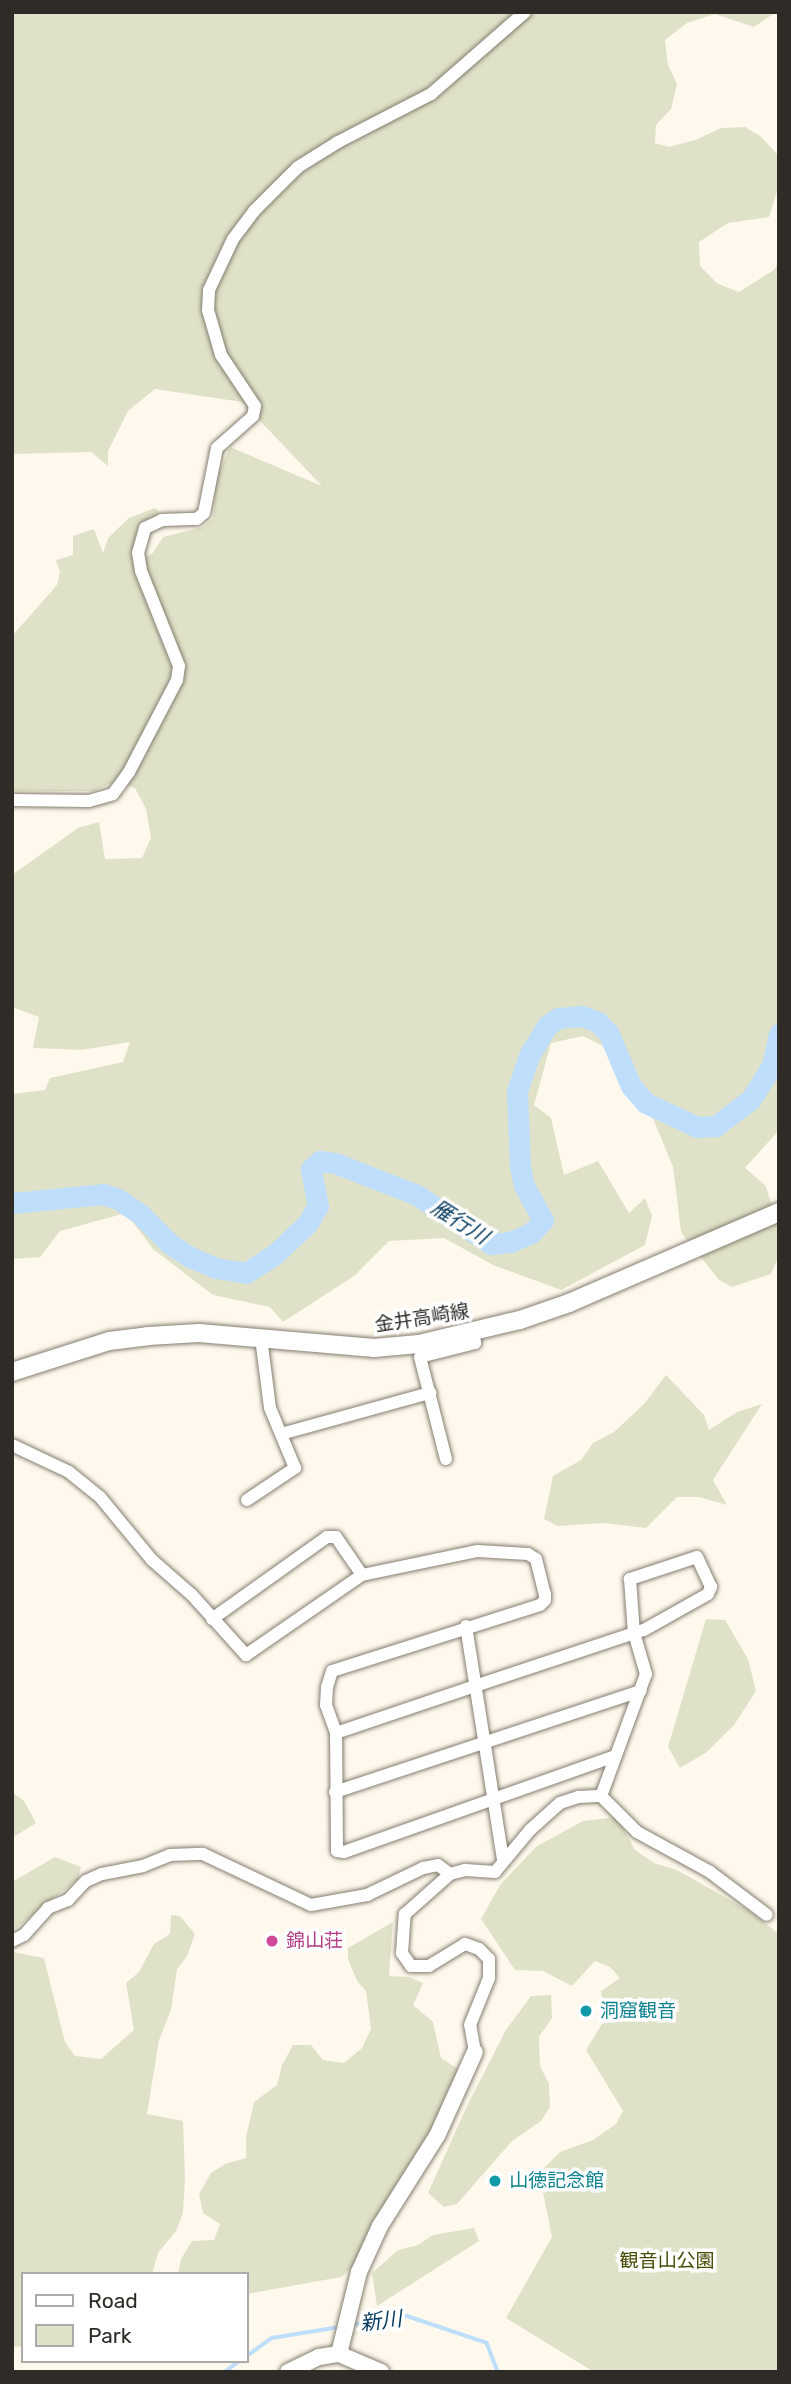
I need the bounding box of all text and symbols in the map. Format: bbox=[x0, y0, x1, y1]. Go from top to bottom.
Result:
water label: 雁行川 bbox=[427, 1195, 493, 1249]
street label: 金井高崎線 bbox=[373, 1299, 471, 1337]
place label: 錦山荘 bbox=[286, 1930, 343, 1952]
marker: 錦山荘 bbox=[264, 1933, 280, 1949]
place label: 洞窟観音 bbox=[600, 2000, 676, 2022]
marker: 洞窟観音 bbox=[578, 2003, 594, 2019]
place label: 山徳記念館 bbox=[509, 2170, 604, 2192]
marker: 山徳記念館 bbox=[487, 2173, 503, 2189]
park label: 観音山公園 bbox=[620, 2250, 714, 2272]
legend bbox=[21, 2272, 248, 2363]
text: Road bbox=[88, 2288, 138, 2313]
water label: 新川 bbox=[359, 2306, 403, 2336]
text: Park bbox=[88, 2323, 132, 2348]

